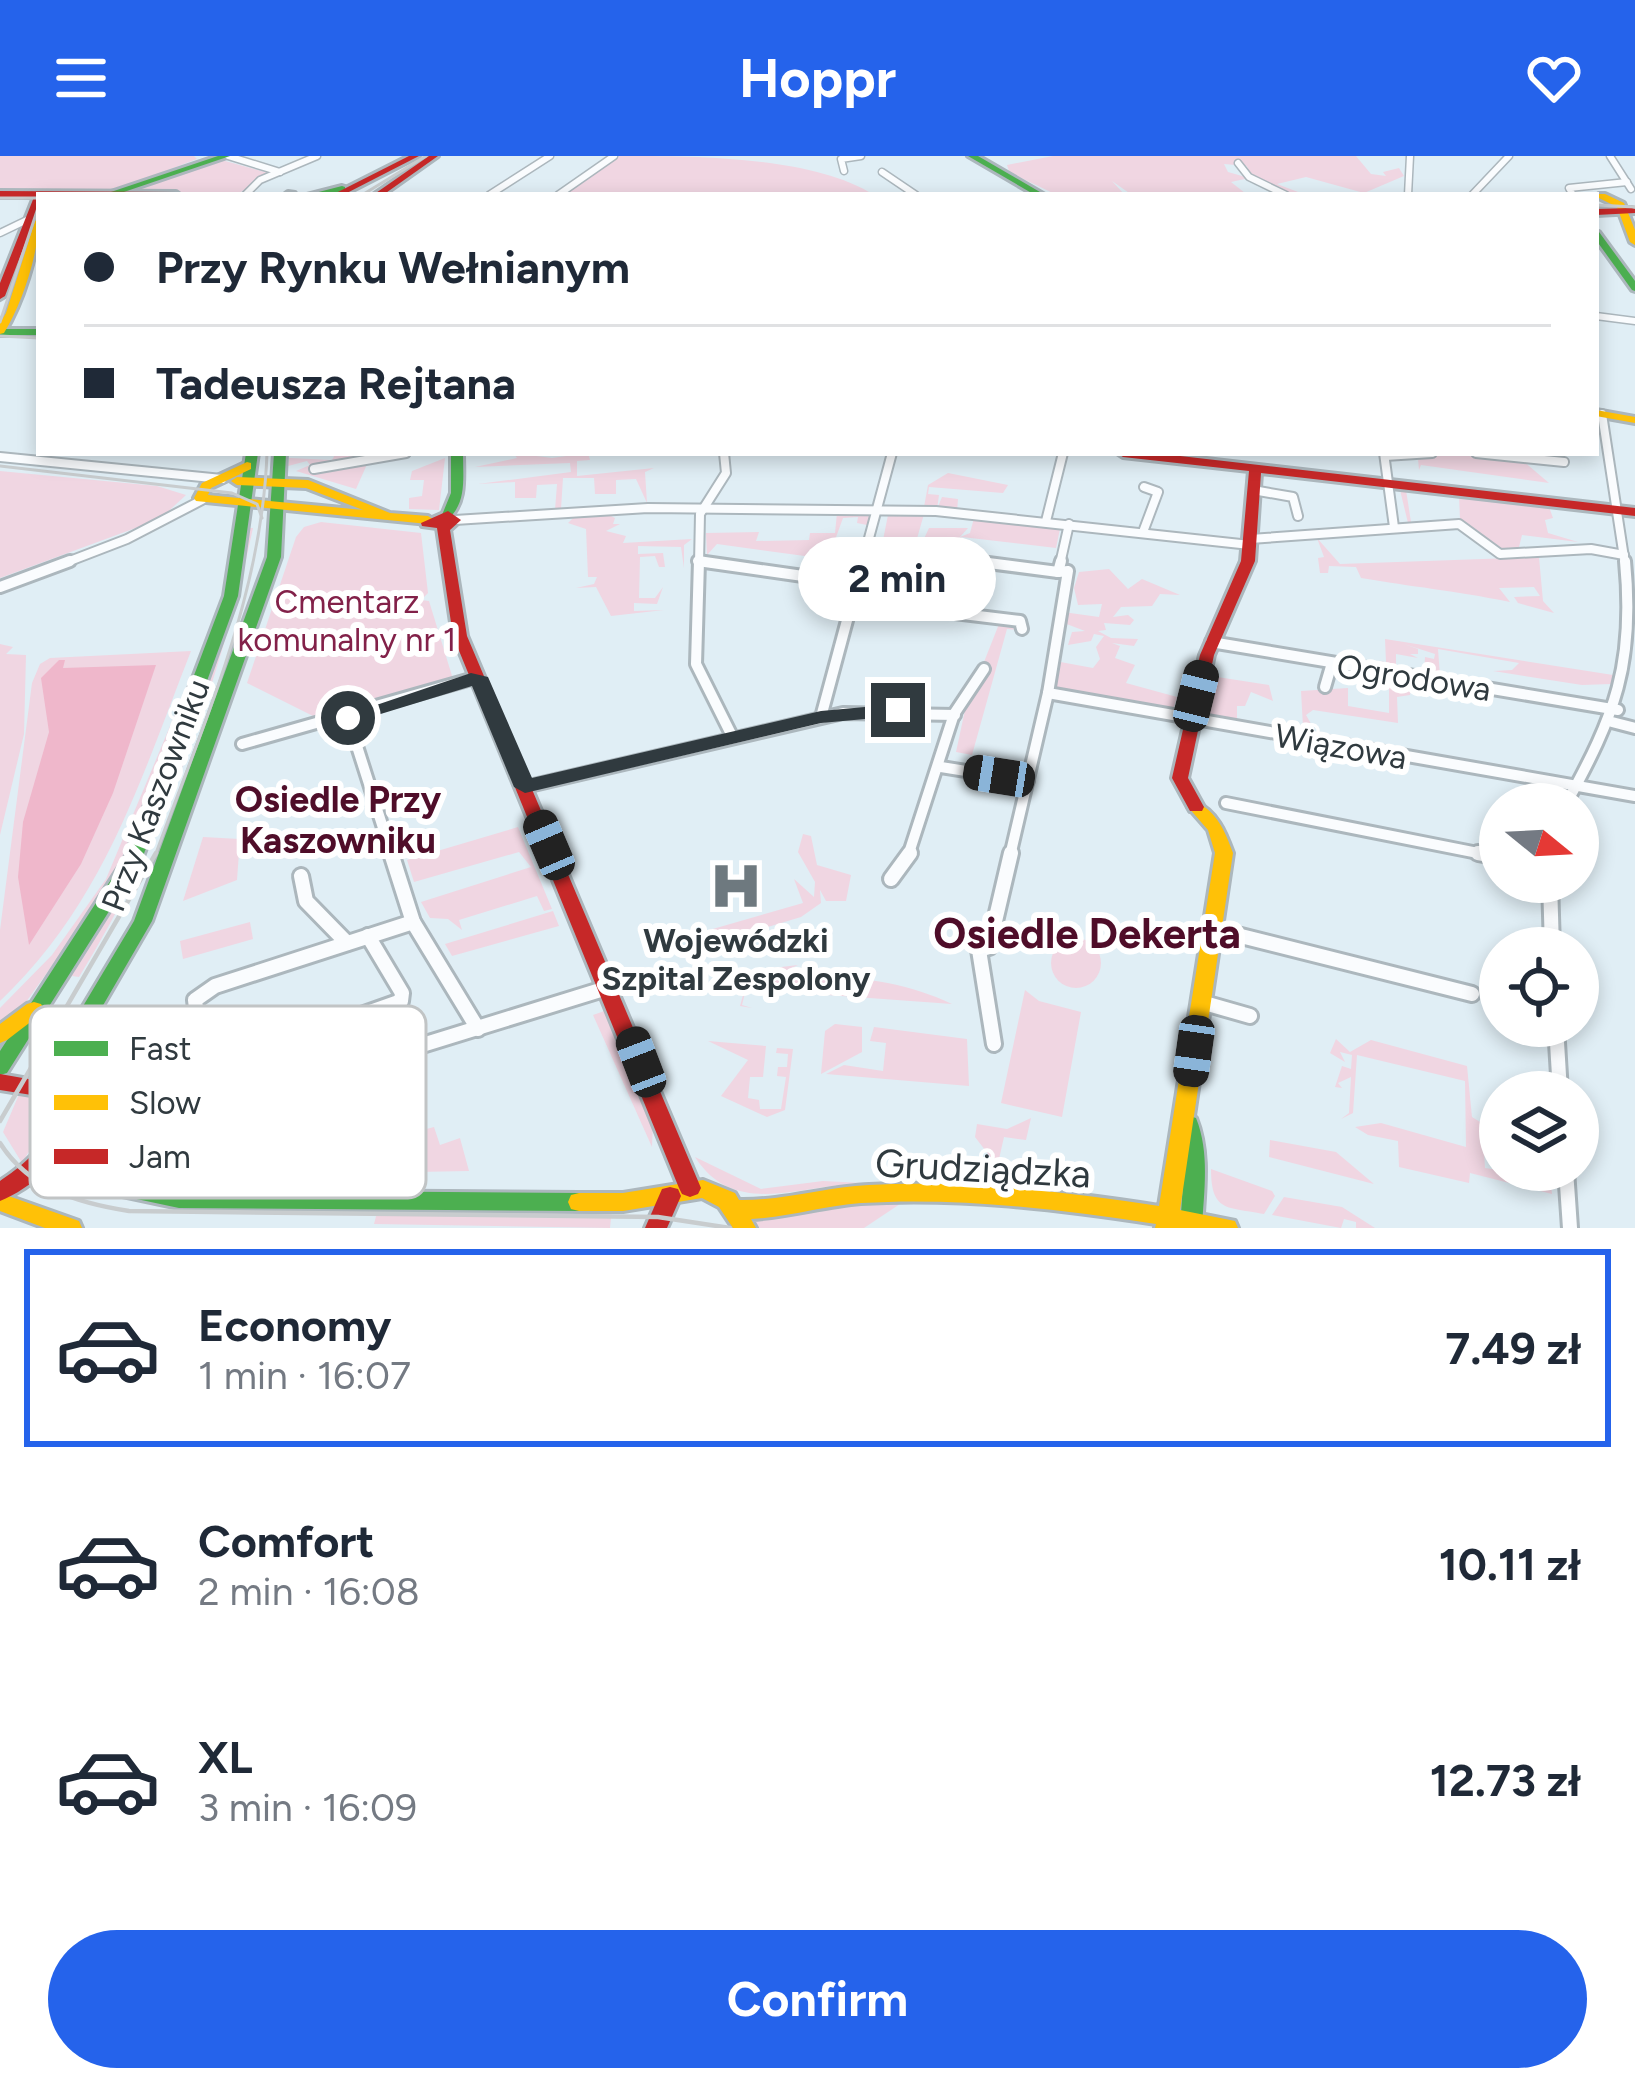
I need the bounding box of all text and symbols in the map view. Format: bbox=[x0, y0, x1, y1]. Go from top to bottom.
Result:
icon: menu bbox=[48, 45, 114, 111]
icon: heart bbox=[1521, 45, 1587, 111]
text: Hoppr bbox=[739, 46, 896, 111]
text: Przy Rynku Wełnianym bbox=[156, 240, 630, 294]
text: Tadeusza Rejtana bbox=[156, 356, 516, 410]
callout: 2 min bbox=[799, 536, 997, 620]
text: 2 min bbox=[848, 555, 946, 602]
park label: Cmentarz komunalny nr 1 bbox=[238, 582, 456, 659]
street label: Ogrodowa bbox=[1334, 646, 1494, 709]
car bbox=[1170, 657, 1222, 735]
street label: Przy Kaszowniku bbox=[93, 674, 218, 917]
route end bbox=[871, 683, 925, 737]
route start bbox=[321, 691, 375, 745]
street label: Wiązowa bbox=[1272, 716, 1410, 777]
car bbox=[961, 753, 1037, 799]
district label: Osiedle Przy Kaszowniku bbox=[235, 778, 441, 862]
north arrow bbox=[1479, 783, 1599, 903]
map controls bbox=[1479, 783, 1599, 1191]
car bbox=[518, 805, 580, 885]
hospital icon: Wojewódzki Szpital Zespolony bbox=[707, 857, 765, 915]
district label: Osiedle Dekerta bbox=[933, 908, 1241, 959]
place label: Wojewódzki Szpital Zespolony bbox=[602, 921, 870, 998]
button: locate bbox=[1479, 927, 1599, 1047]
legend bbox=[30, 1006, 426, 1198]
car bbox=[1171, 1013, 1217, 1089]
car bbox=[611, 1022, 671, 1102]
text: Fast bbox=[129, 1029, 191, 1068]
button: layers bbox=[1479, 1071, 1599, 1191]
text: Slow bbox=[129, 1083, 201, 1122]
text: Jam bbox=[129, 1137, 191, 1176]
street label: Grudziądzka bbox=[874, 1139, 1092, 1198]
icon: car bbox=[54, 1294, 162, 1402]
text: Economy bbox=[198, 1298, 391, 1352]
text: 7.49 zł bbox=[1445, 1321, 1581, 1375]
text: 1 min · 16:07 bbox=[198, 1352, 411, 1399]
icon: car bbox=[54, 1510, 162, 1618]
text: Comfort bbox=[198, 1514, 374, 1568]
text: 10.11 zł bbox=[1439, 1537, 1581, 1591]
text: 2 min · 16:08 bbox=[198, 1568, 420, 1615]
icon: car bbox=[54, 1726, 162, 1834]
text: XL bbox=[198, 1730, 253, 1784]
text: 12.73 zł bbox=[1430, 1753, 1581, 1807]
text: 3 min · 16:09 bbox=[198, 1784, 417, 1831]
button: Confirm bbox=[48, 1930, 1587, 2068]

